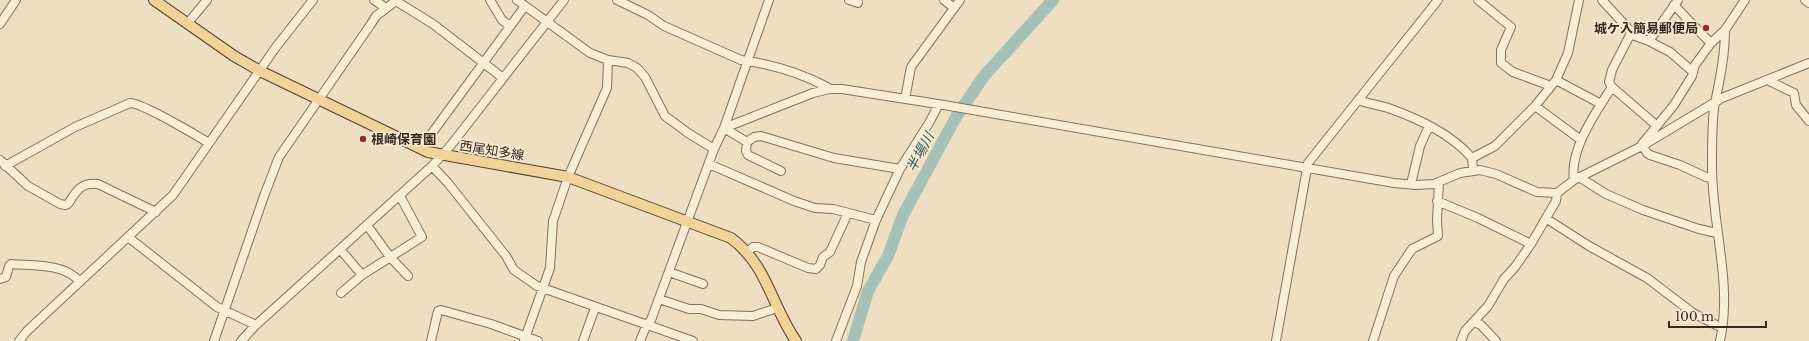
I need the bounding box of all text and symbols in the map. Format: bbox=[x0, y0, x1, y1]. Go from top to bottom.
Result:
place label: 城ケ入簡易郵便局 bbox=[1594, 20, 1698, 37]
marker: 城ケ入簡易郵便局 bbox=[1701, 23, 1711, 33]
water label: 半場川 bbox=[902, 127, 939, 175]
place label: 根崎保育園 bbox=[371, 131, 436, 148]
marker: 根崎保育園 bbox=[358, 134, 368, 144]
street label: 西尾知多線 bbox=[458, 137, 525, 164]
scale bar bbox=[1669, 303, 1766, 329]
text: 100 m bbox=[1675, 309, 1714, 324]

